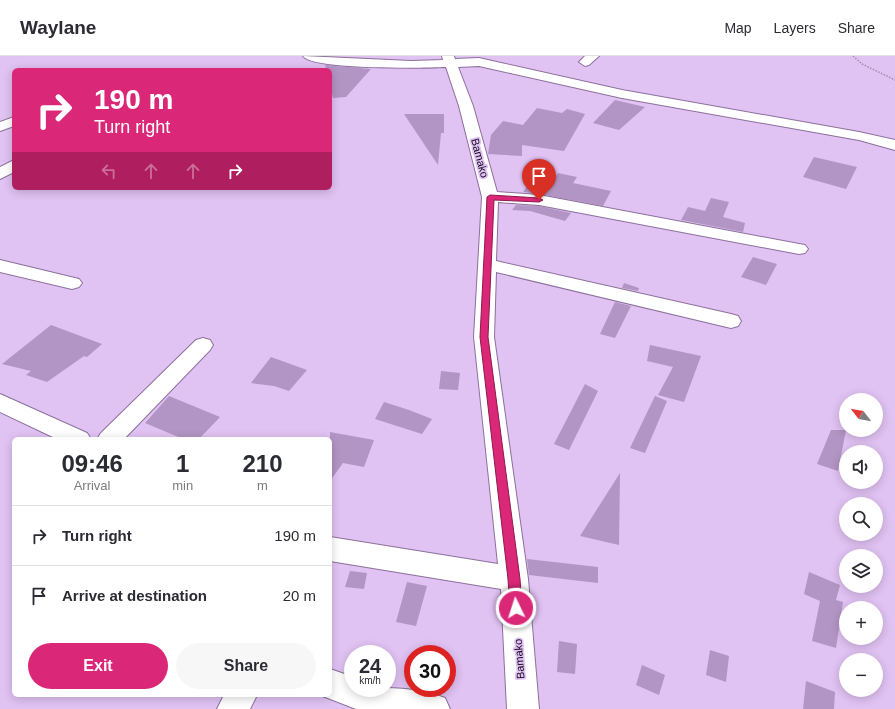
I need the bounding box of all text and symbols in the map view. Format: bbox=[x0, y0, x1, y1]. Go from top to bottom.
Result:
text: Waylane bbox=[20, 17, 96, 38]
text: Map bbox=[724, 20, 752, 36]
text: Layers bbox=[774, 20, 816, 36]
text: Share bbox=[838, 20, 875, 36]
icon: right bbox=[28, 84, 80, 136]
text: 190 m bbox=[94, 84, 173, 115]
text: Turn right bbox=[94, 117, 170, 137]
street label: Bamako bbox=[469, 137, 491, 179]
pin bbox=[522, 159, 556, 200]
icon: left bbox=[98, 160, 120, 182]
icon: ahead bbox=[140, 160, 162, 182]
icon: ahead bbox=[182, 160, 204, 182]
icon: right bbox=[224, 160, 246, 182]
icon: arrive bbox=[528, 165, 550, 187]
north arrow bbox=[839, 393, 883, 437]
map controls bbox=[839, 393, 883, 697]
button: sound bbox=[839, 445, 883, 489]
text: 09:46 bbox=[61, 450, 123, 477]
text: 1 bbox=[176, 450, 189, 477]
text: 210 bbox=[243, 450, 283, 477]
text: Arrival bbox=[74, 478, 111, 493]
text: min bbox=[172, 478, 193, 493]
text: m bbox=[257, 478, 268, 493]
button: search bbox=[839, 497, 883, 541]
icon: right bbox=[28, 525, 50, 547]
text: Turn right bbox=[62, 527, 132, 544]
text: 190 m bbox=[274, 527, 316, 544]
button: layers bbox=[839, 549, 883, 593]
icon: arrive bbox=[28, 585, 50, 607]
text: Arrive at destination bbox=[62, 587, 207, 604]
text: 20 m bbox=[283, 587, 316, 604]
position arrow bbox=[495, 587, 537, 629]
button: + bbox=[839, 601, 883, 645]
street label: Bamako bbox=[512, 638, 526, 680]
button: Exit bbox=[28, 643, 168, 689]
button: Share bbox=[176, 643, 316, 689]
speed limit sign: 30 bbox=[404, 645, 456, 697]
button: − bbox=[839, 653, 883, 697]
text: 24 bbox=[359, 655, 381, 677]
text: km/h bbox=[359, 675, 381, 686]

